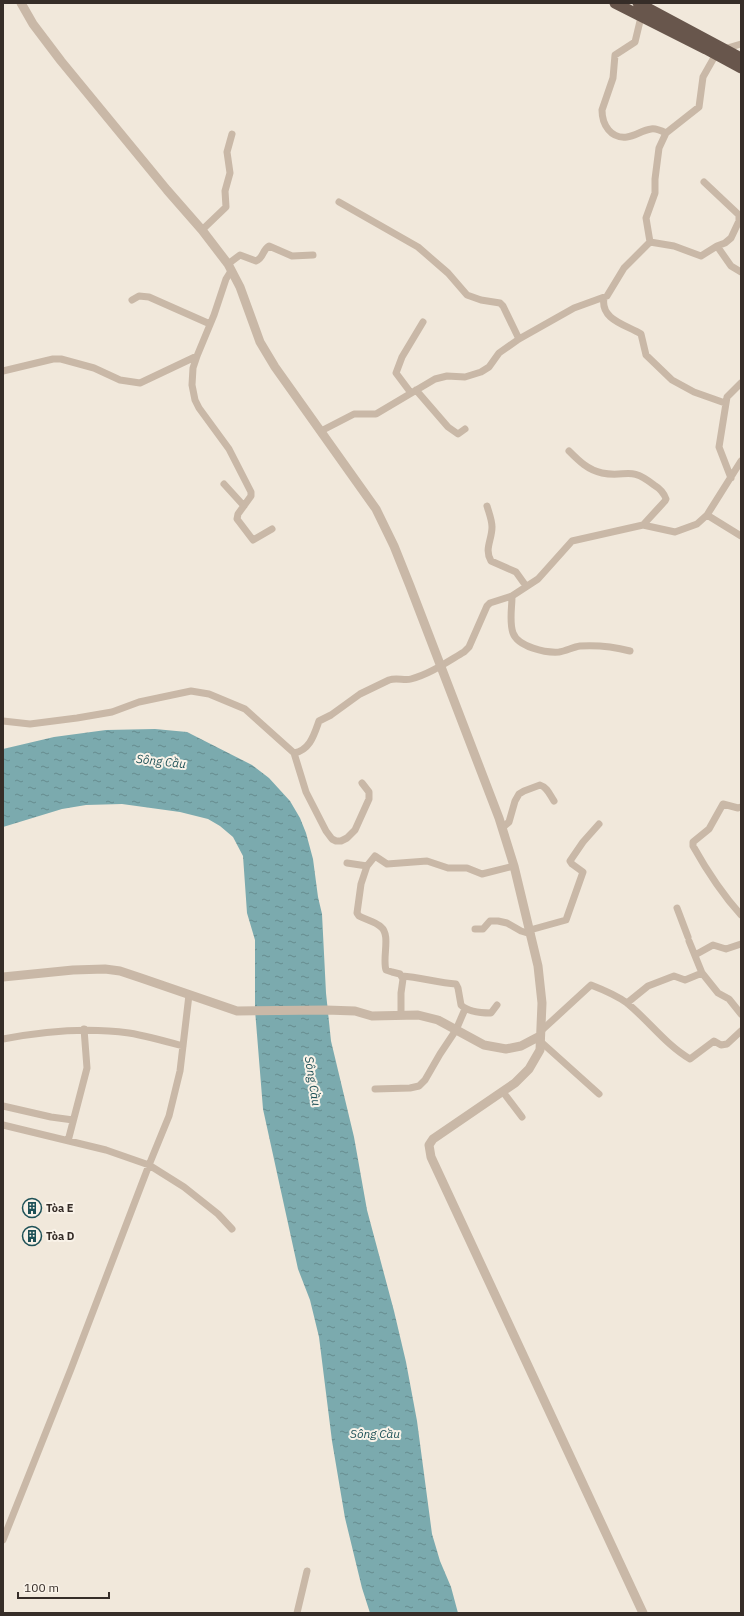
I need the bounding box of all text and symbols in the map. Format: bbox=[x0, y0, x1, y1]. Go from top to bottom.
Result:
water label: Sông Cầu bbox=[135, 751, 187, 771]
water label: Sông Cầu bbox=[302, 1055, 324, 1107]
building icon: Tòa E bbox=[21, 1197, 43, 1219]
place label: Tòa E bbox=[46, 1201, 74, 1215]
building icon: Tòa D bbox=[21, 1225, 43, 1247]
place label: Tòa D bbox=[46, 1229, 75, 1243]
water label: Sông Cầu bbox=[350, 1426, 400, 1441]
scale bar bbox=[18, 1574, 109, 1600]
text: 100 m bbox=[24, 1580, 59, 1595]

